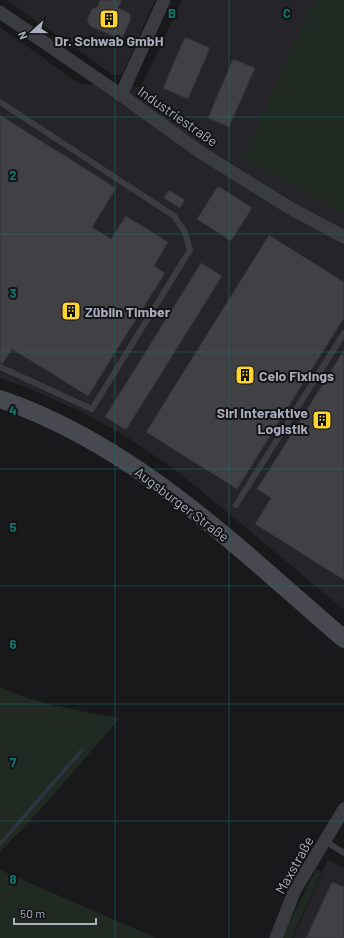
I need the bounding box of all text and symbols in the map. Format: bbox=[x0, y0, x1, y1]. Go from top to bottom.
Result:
text: B bbox=[168, 5, 176, 21]
text: C bbox=[283, 5, 291, 21]
building icon: Dr. Schwab GmbH bbox=[98, 8, 120, 30]
north arrow bbox=[12, 12, 52, 52]
text: N bbox=[15, 30, 30, 42]
place label: Dr. Schwab GmbH bbox=[55, 32, 164, 49]
street label: Industriestraße bbox=[135, 82, 221, 150]
text: 2 bbox=[9, 167, 17, 183]
text: 3 bbox=[9, 285, 17, 301]
building icon: Züblin Timber bbox=[60, 300, 82, 322]
place label: Züblin Timber bbox=[85, 303, 171, 320]
building icon: Celo Fixings bbox=[234, 364, 256, 386]
place label: Celo Fixings bbox=[259, 367, 334, 384]
text: 4 bbox=[9, 402, 17, 418]
place label: Sirl Interaktive Logistik bbox=[217, 404, 309, 437]
building icon: Sirl Interaktive Logistik bbox=[311, 409, 333, 431]
street label: Augsburger Straße bbox=[131, 463, 233, 545]
text: 5 bbox=[9, 519, 17, 535]
text: 6 bbox=[10, 636, 17, 652]
text: 7 bbox=[10, 754, 17, 770]
street label: Maxstraße bbox=[271, 833, 317, 897]
text: 8 bbox=[9, 871, 17, 887]
scale bar bbox=[14, 900, 96, 926]
text: 50 m bbox=[20, 906, 45, 920]

